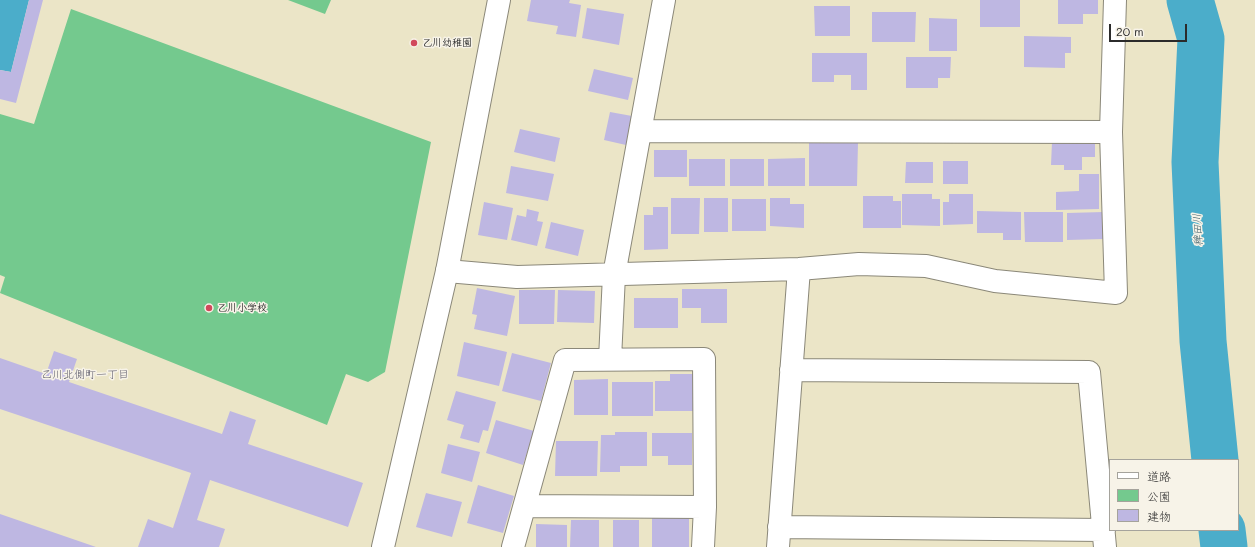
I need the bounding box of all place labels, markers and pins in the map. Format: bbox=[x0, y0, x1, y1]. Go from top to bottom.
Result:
place label: 乙川幼稚園 bbox=[422, 37, 472, 49]
marker: 乙川幼稚園 bbox=[409, 38, 419, 48]
place label: 乙川小学校 bbox=[217, 302, 267, 314]
marker: 乙川小学校 bbox=[204, 303, 214, 313]

